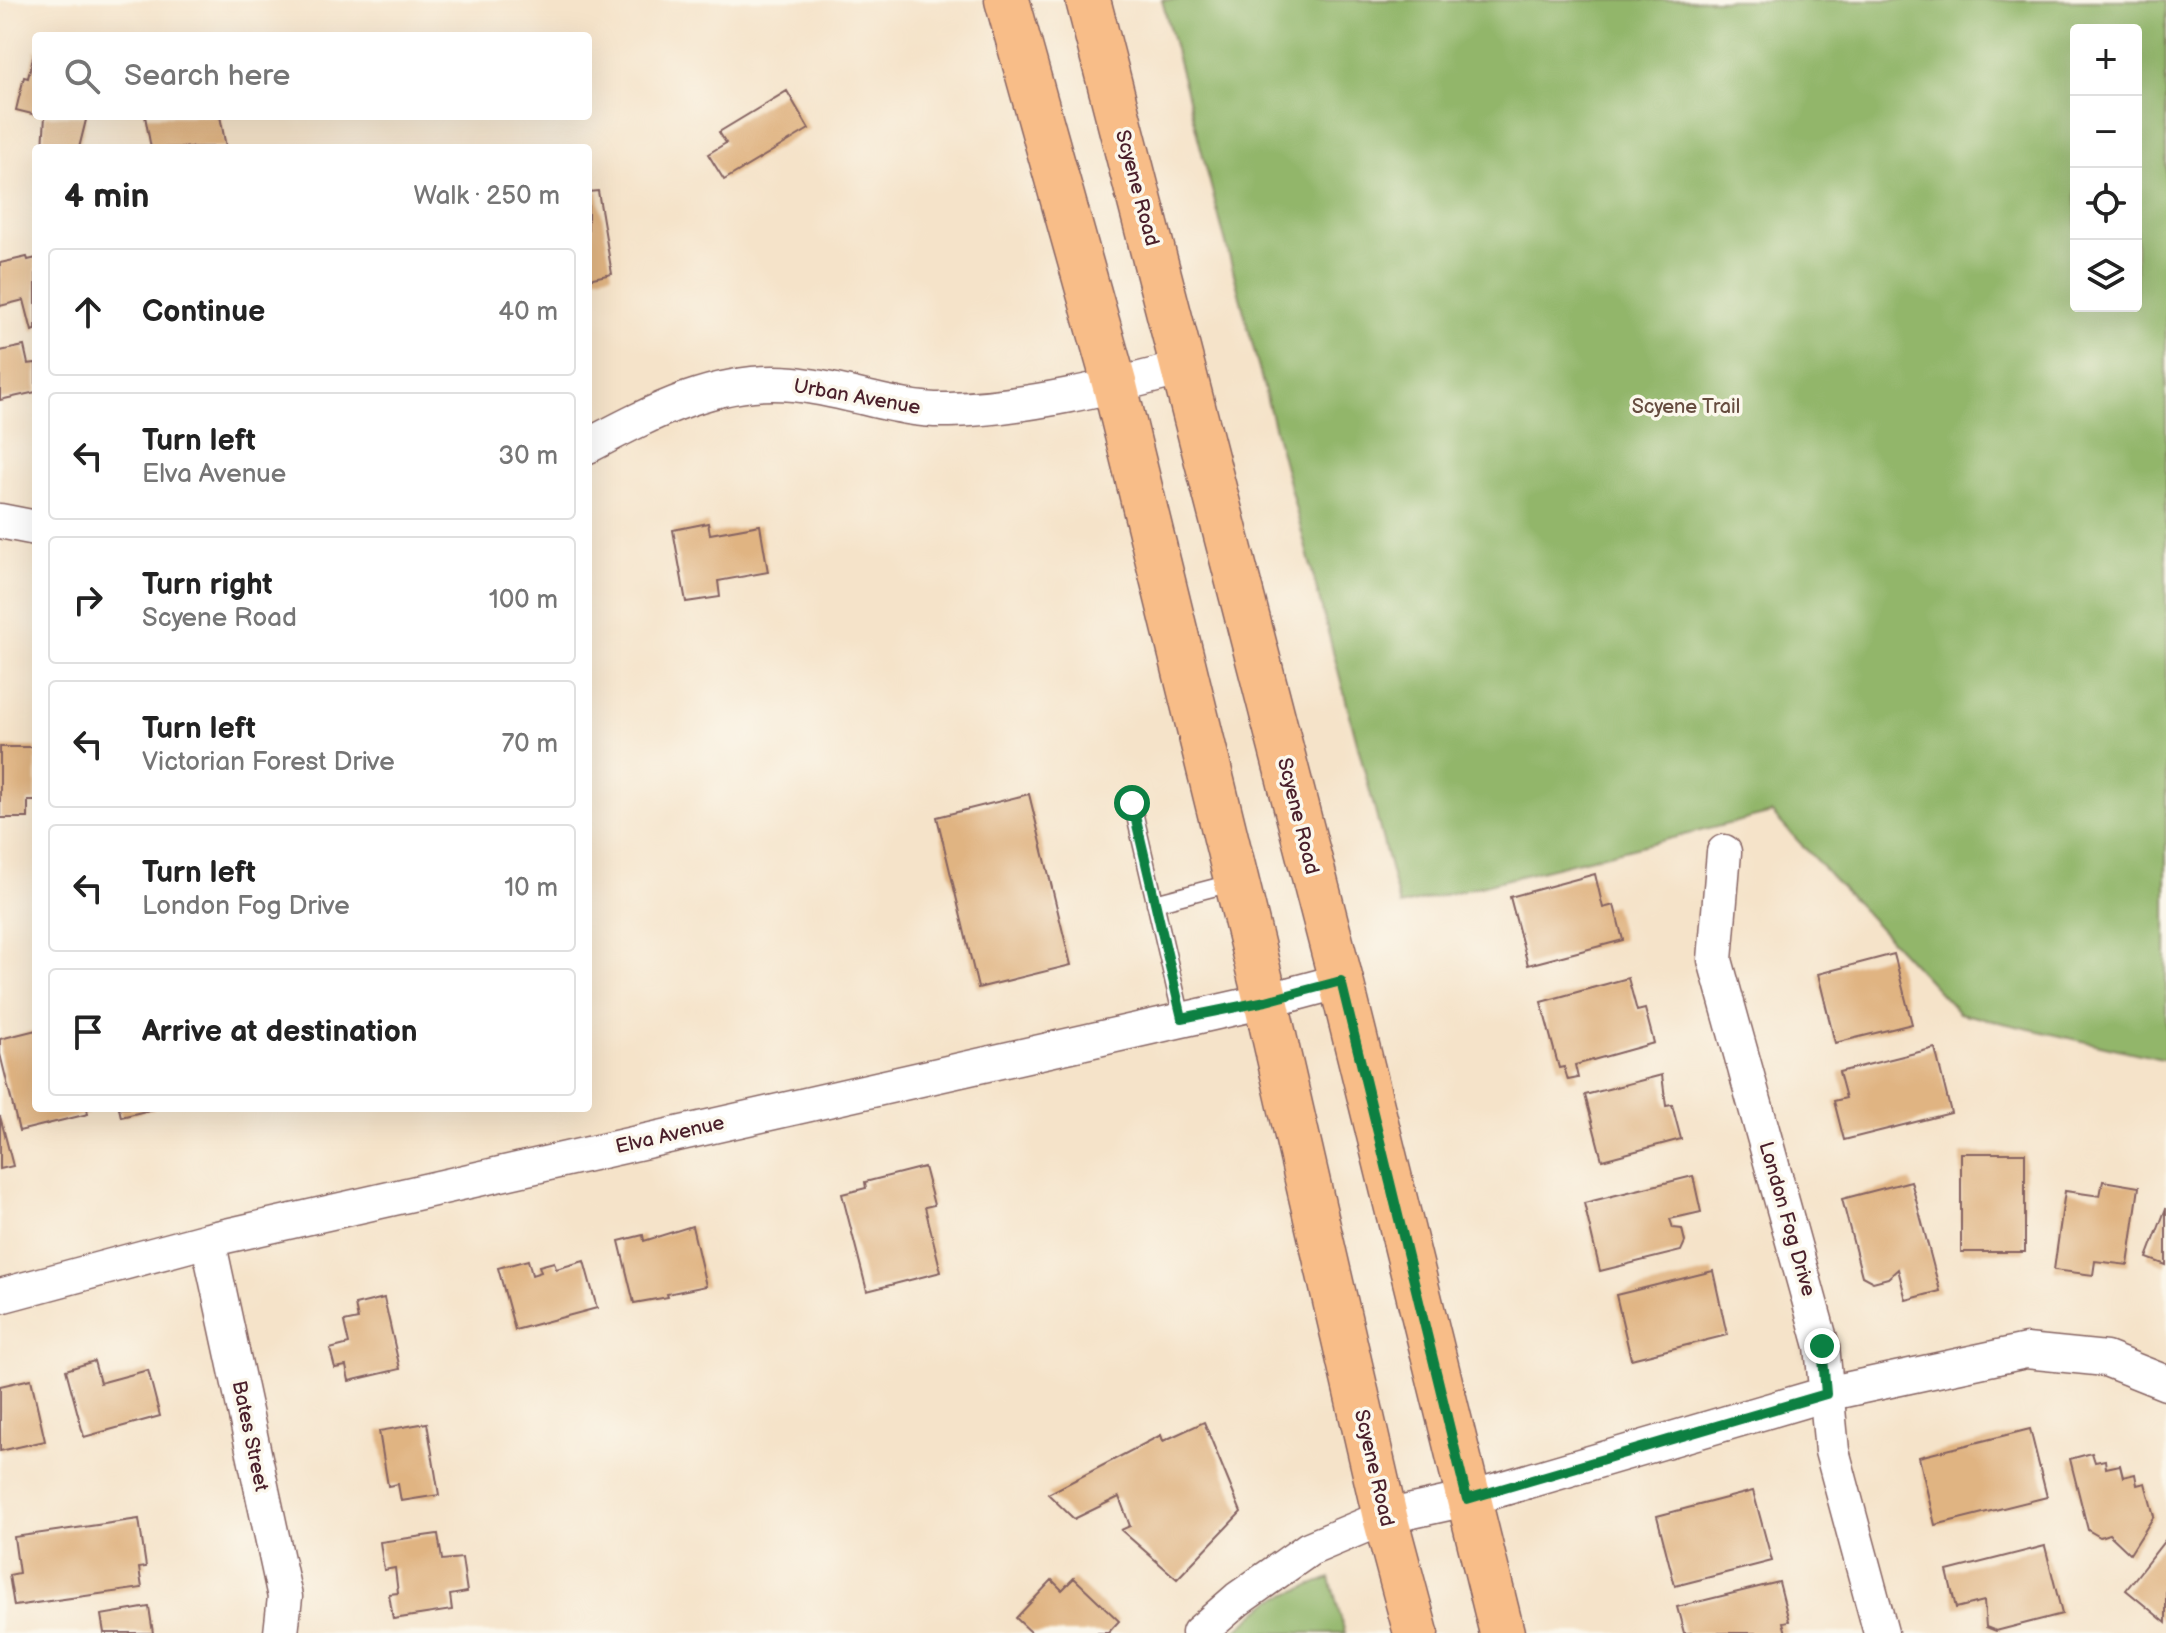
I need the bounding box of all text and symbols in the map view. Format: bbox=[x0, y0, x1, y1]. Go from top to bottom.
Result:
map controls bbox=[2070, 24, 2142, 312]
button: + bbox=[2070, 24, 2142, 96]
search box bbox=[32, 32, 592, 120]
icon: search bbox=[60, 54, 104, 98]
text: Search here bbox=[124, 58, 290, 94]
button: − bbox=[2070, 96, 2142, 168]
street label: Scyene Road bbox=[1110, 127, 1164, 249]
button: locate bbox=[2070, 168, 2142, 240]
text: 4 min bbox=[64, 176, 150, 217]
text: Walk · 250 m bbox=[414, 181, 560, 212]
button: layers bbox=[2070, 240, 2142, 312]
icon: ahead bbox=[66, 290, 110, 334]
text: Continue bbox=[142, 294, 265, 330]
text: 40 m bbox=[498, 297, 558, 328]
street label: Urban Avenue bbox=[792, 374, 922, 420]
park label: Scyene Trail bbox=[1632, 395, 1740, 419]
text: Turn left bbox=[142, 423, 256, 459]
icon: left bbox=[66, 434, 110, 478]
text: 30 m bbox=[498, 441, 558, 472]
text: Elva Avenue bbox=[142, 459, 286, 490]
text: Turn right bbox=[142, 567, 273, 603]
icon: right bbox=[66, 578, 110, 622]
text: 100 m bbox=[489, 585, 558, 616]
text: Scyene Road bbox=[142, 603, 297, 634]
text: Turn left bbox=[142, 711, 256, 747]
icon: left bbox=[66, 722, 110, 766]
text: 70 m bbox=[501, 729, 558, 760]
text: Victorian Forest Drive bbox=[142, 747, 395, 778]
street label: Scyene Road bbox=[1272, 755, 1324, 877]
route start bbox=[1114, 785, 1150, 821]
text: Turn left bbox=[142, 855, 256, 891]
icon: left bbox=[66, 866, 110, 910]
text: 10 m bbox=[504, 873, 558, 904]
text: London Fog Drive bbox=[142, 891, 350, 922]
icon: arrive bbox=[66, 1010, 110, 1054]
text: Arrive at destination bbox=[142, 1014, 418, 1050]
street label: Elva Avenue bbox=[613, 1111, 727, 1159]
street label: London Fog Drive bbox=[1753, 1139, 1821, 1299]
route end bbox=[1804, 1328, 1840, 1364]
street label: Bates Street bbox=[227, 1379, 273, 1493]
street label: Scyene Road bbox=[1349, 1407, 1399, 1529]

